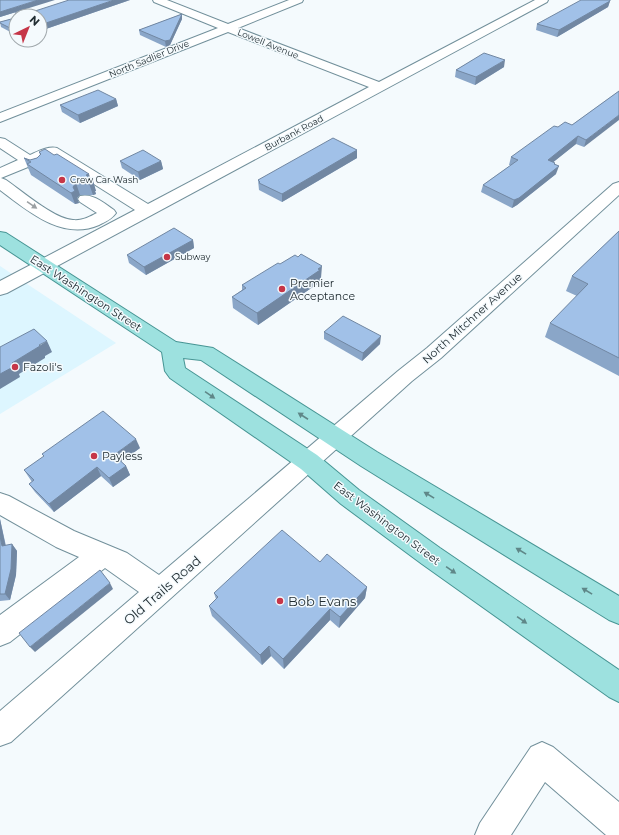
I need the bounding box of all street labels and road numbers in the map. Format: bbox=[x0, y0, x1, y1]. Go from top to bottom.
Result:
street label: Lowell Avenue bbox=[236, 26, 301, 61]
street label: North Sadlier Drive bbox=[107, 37, 191, 80]
street label: Burbank Road bbox=[262, 112, 325, 153]
street label: East Washington Street bbox=[28, 252, 145, 335]
street label: North Mitchner Avenue bbox=[419, 269, 525, 366]
street label: East Washington Street bbox=[331, 478, 444, 568]
street label: Old Trails Road bbox=[120, 552, 204, 628]

